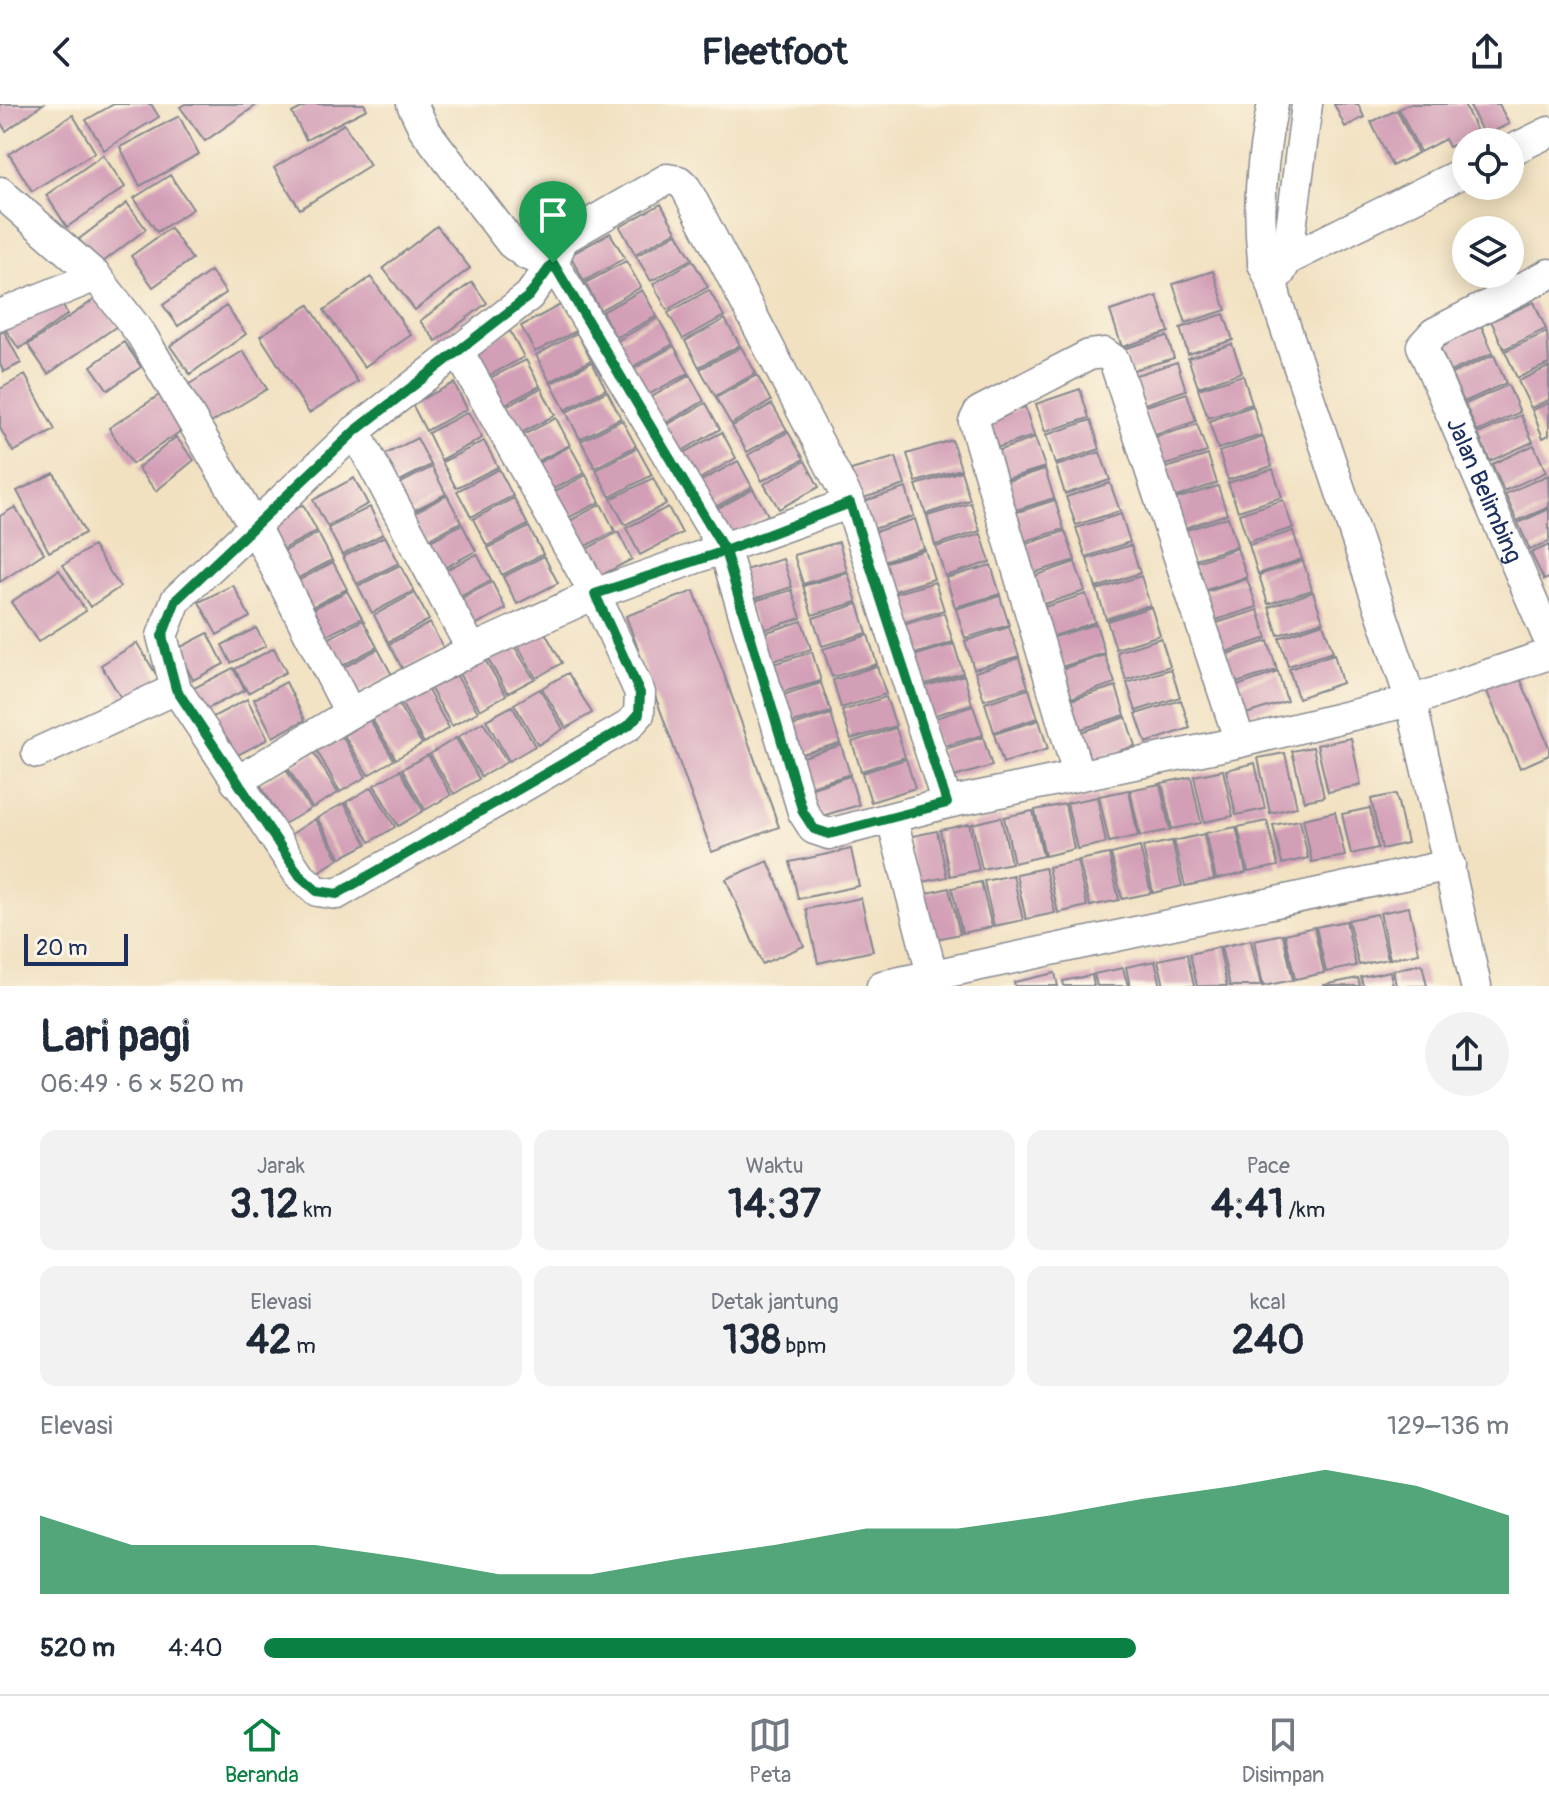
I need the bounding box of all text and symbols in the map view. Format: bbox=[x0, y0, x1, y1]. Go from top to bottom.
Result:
icon: back bbox=[40, 30, 84, 74]
text: Fleetfoot bbox=[702, 30, 847, 75]
icon: share bbox=[1465, 30, 1509, 74]
map controls bbox=[1452, 128, 1524, 288]
button: locate bbox=[1452, 128, 1524, 200]
pin bbox=[519, 181, 587, 263]
icon: arrive bbox=[531, 193, 575, 237]
button: layers bbox=[1452, 216, 1524, 288]
street label: Jalan Belimbing bbox=[1440, 413, 1528, 567]
scale bar bbox=[24, 930, 128, 966]
text: 20 m bbox=[36, 934, 88, 962]
text: Lari pagi bbox=[40, 1010, 190, 1065]
button: share bbox=[1425, 1012, 1509, 1096]
text: 06:49 · 6 × 520 m bbox=[40, 1068, 244, 1100]
text: Jarak bbox=[257, 1152, 305, 1180]
text: Waktu bbox=[745, 1152, 804, 1180]
text: Pace bbox=[1246, 1152, 1290, 1180]
text: 3.12 bbox=[230, 1180, 299, 1229]
text: 14:37 bbox=[728, 1180, 821, 1229]
text: 4:41 bbox=[1211, 1180, 1284, 1229]
text: km bbox=[299, 1196, 332, 1224]
text: /km bbox=[1284, 1196, 1325, 1224]
text: Elevasi bbox=[250, 1288, 312, 1316]
text: Detak jantung bbox=[710, 1288, 838, 1316]
text: kcal bbox=[1250, 1288, 1286, 1316]
text: 42 bbox=[246, 1316, 291, 1365]
text: 138 bbox=[723, 1316, 781, 1365]
text: 240 bbox=[1232, 1316, 1305, 1365]
text: m bbox=[291, 1332, 316, 1360]
text: bpm bbox=[781, 1332, 826, 1360]
text: Elevasi bbox=[40, 1410, 113, 1442]
text: 129–136 m bbox=[1387, 1410, 1509, 1442]
text: 520 m bbox=[40, 1632, 115, 1664]
text: 4:40 bbox=[168, 1632, 223, 1664]
tab: Beranda bbox=[225, 1713, 299, 1789]
tab: Peta bbox=[748, 1713, 792, 1789]
tab: Disimpan bbox=[1241, 1713, 1324, 1789]

